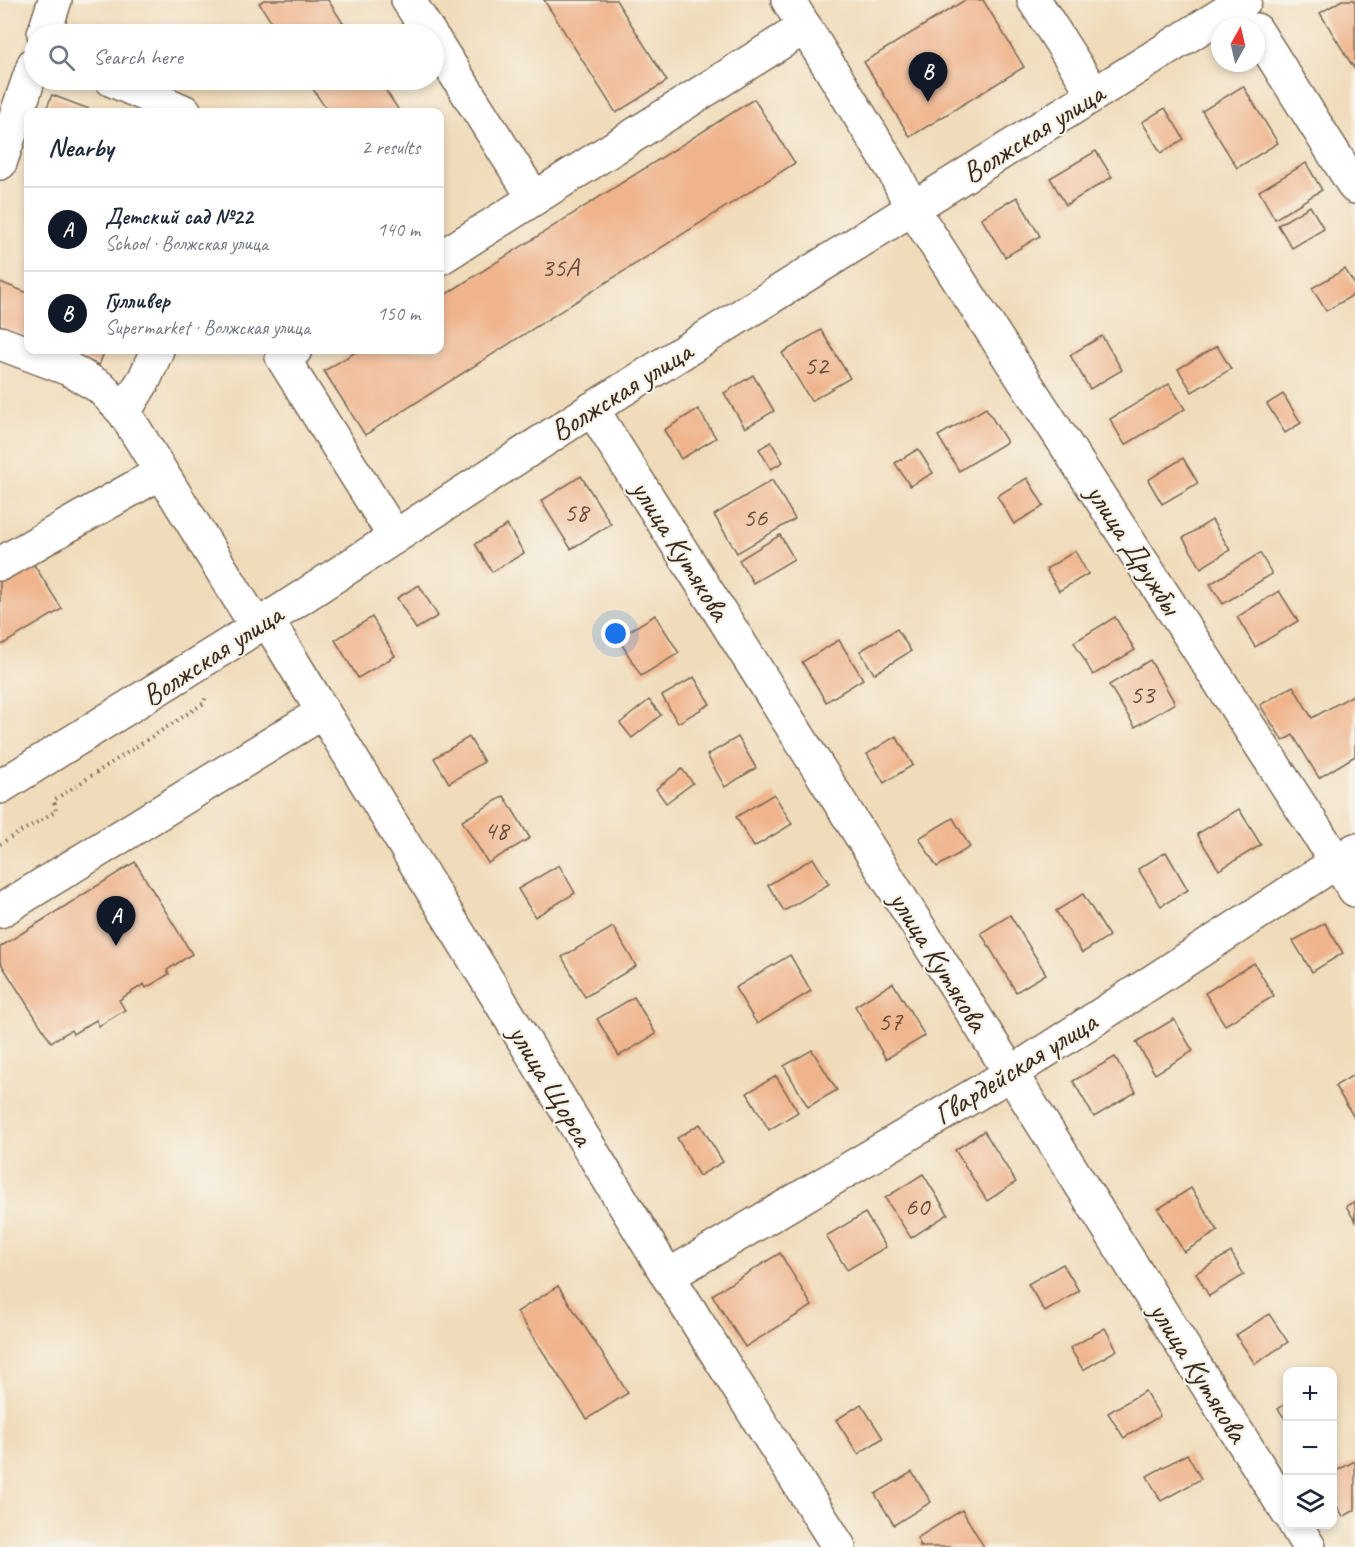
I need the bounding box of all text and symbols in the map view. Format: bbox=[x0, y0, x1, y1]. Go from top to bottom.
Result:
north arrow bbox=[1211, 18, 1265, 72]
search box bbox=[24, 24, 444, 90]
icon: search bbox=[45, 41, 78, 74]
text: Search here bbox=[93, 43, 183, 71]
pin: B bbox=[908, 52, 948, 102]
street label: Волжская улица bbox=[955, 73, 1113, 192]
text: Nearby bbox=[48, 131, 113, 164]
text: 2 results bbox=[361, 135, 420, 160]
text: Детский сад №22 bbox=[105, 203, 253, 231]
text: A bbox=[62, 217, 73, 242]
text: 140 m bbox=[377, 217, 420, 242]
text: School · Волжская улица bbox=[105, 231, 268, 256]
house number: 35А bbox=[541, 250, 580, 284]
text: Гулливер bbox=[105, 287, 169, 315]
text: B bbox=[62, 301, 73, 326]
text: 150 m bbox=[377, 301, 420, 326]
text: Supermarket · Волжская улица bbox=[105, 315, 310, 340]
street label: Волжская улица bbox=[543, 331, 701, 450]
house number: 52 bbox=[804, 348, 830, 382]
street label: улица Кутякова bbox=[622, 471, 740, 629]
street label: улица Дружбы bbox=[1077, 475, 1191, 623]
house number: 58 bbox=[564, 495, 591, 529]
house number: 56 bbox=[743, 500, 768, 534]
street label: Волжская улица bbox=[134, 594, 292, 715]
your location bbox=[601, 619, 630, 648]
house number: 53 bbox=[1130, 677, 1156, 711]
house number: 48 bbox=[484, 813, 511, 847]
street label: улица Кутякова bbox=[880, 882, 998, 1040]
pin: A bbox=[96, 896, 136, 946]
street label: Гвардейская улица bbox=[926, 1002, 1105, 1133]
house number: 57 bbox=[878, 1004, 904, 1038]
street label: улица Щорса bbox=[499, 1016, 603, 1154]
house number: 60 bbox=[905, 1189, 931, 1223]
street label: улица Кутякова bbox=[1140, 1293, 1258, 1451]
map controls bbox=[1283, 1367, 1337, 1529]
button: + bbox=[1283, 1367, 1337, 1421]
button: − bbox=[1283, 1421, 1337, 1475]
button: layers bbox=[1283, 1475, 1337, 1529]

